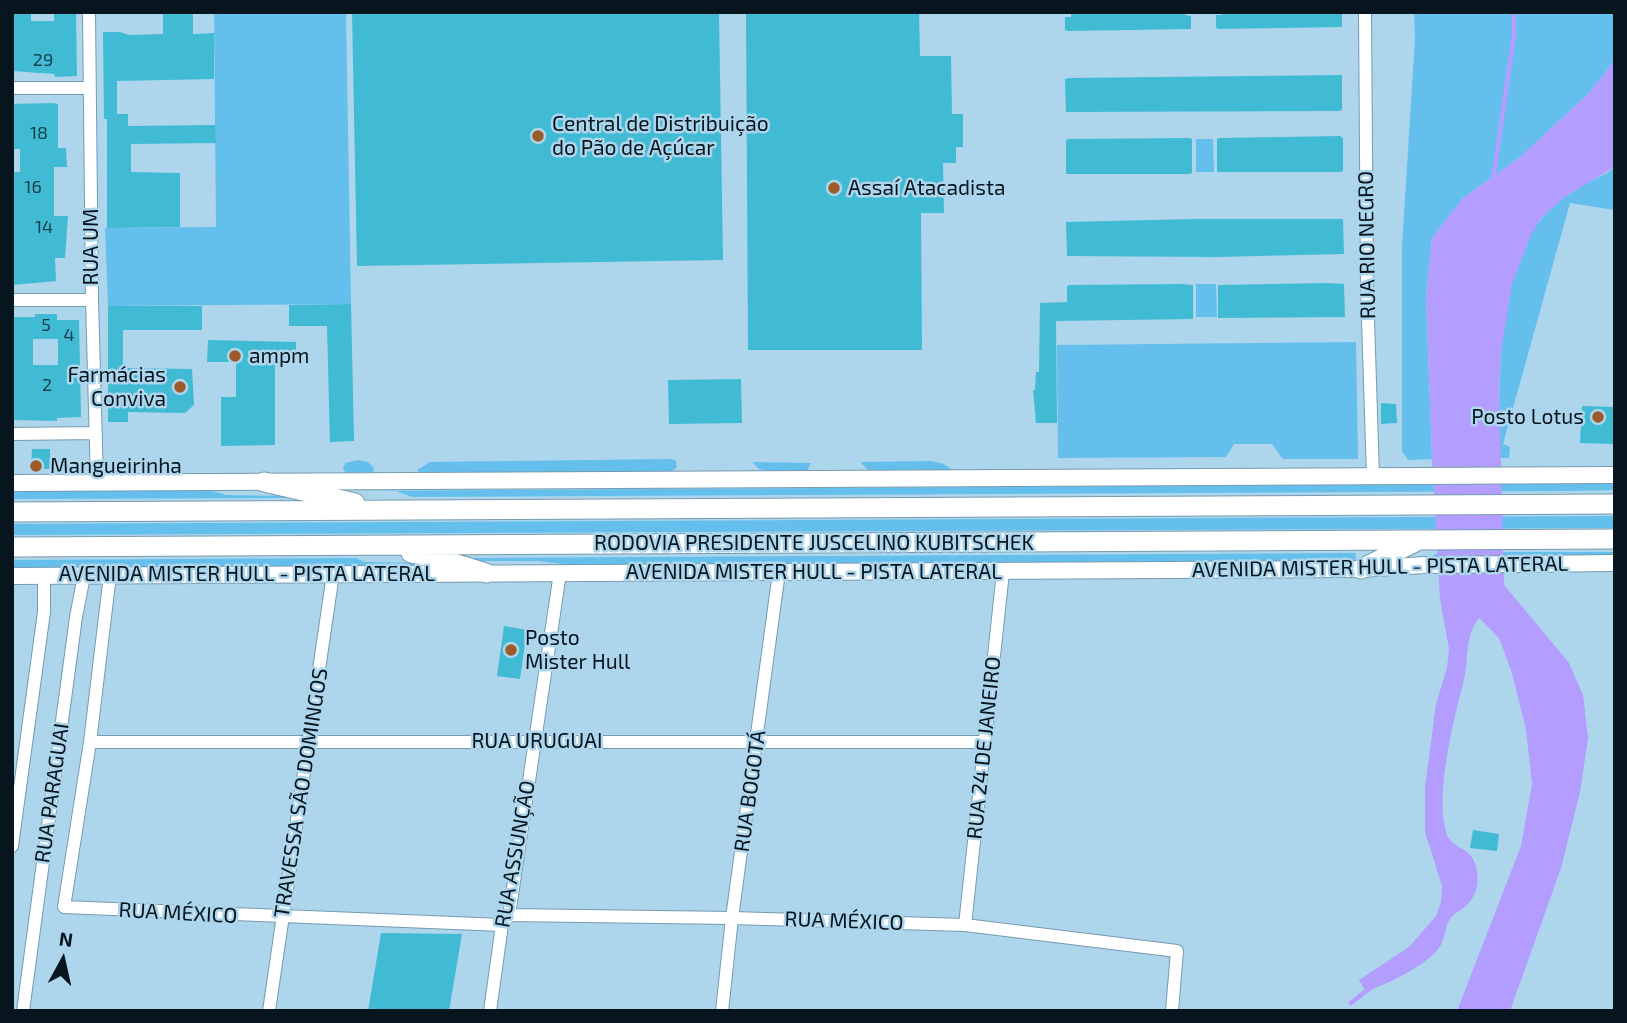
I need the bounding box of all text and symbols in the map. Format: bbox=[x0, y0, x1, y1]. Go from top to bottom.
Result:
house number: 29 bbox=[33, 49, 53, 71]
place label: Central de Distribuição do Pão de Açúcar bbox=[552, 111, 769, 161]
house number: 18 bbox=[30, 122, 48, 144]
marker: Central de Distribuição do Pão de Açúcar bbox=[530, 128, 546, 144]
street label: RUA RIO NEGRO bbox=[1353, 171, 1381, 319]
place label: Assaí Atacadista bbox=[848, 175, 1005, 201]
house number: 16 bbox=[24, 176, 42, 198]
marker: Assaí Atacadista bbox=[826, 180, 842, 196]
street label: RUA UM bbox=[78, 208, 104, 286]
house number: 14 bbox=[35, 216, 53, 238]
house number: 5 bbox=[41, 314, 51, 336]
house number: 4 bbox=[63, 324, 75, 346]
place label: ampm bbox=[249, 343, 310, 369]
marker: ampm bbox=[227, 348, 243, 364]
place label: Farmácias Conviva bbox=[68, 362, 166, 412]
house number: 2 bbox=[42, 374, 52, 396]
marker: Farmácias Conviva bbox=[172, 379, 188, 395]
place label: Posto Lotus bbox=[1471, 404, 1584, 430]
marker: Posto Lotus bbox=[1590, 409, 1606, 425]
place label: Mangueirinha bbox=[50, 453, 182, 479]
marker: Mangueirinha bbox=[28, 458, 44, 474]
street label: RODOVIA PRESIDENTE JUSCELINO KUBITSCHEK bbox=[594, 530, 1034, 556]
street label: AVENIDA MISTER HULL - PISTA LATERAL bbox=[1192, 551, 1568, 583]
street label: AVENIDA MISTER HULL - PISTA LATERAL bbox=[626, 559, 1002, 585]
street label: AVENIDA MISTER HULL - PISTA LATERAL bbox=[59, 561, 435, 587]
place label: Posto Mister Hull bbox=[525, 625, 630, 675]
marker: Posto Mister Hull bbox=[503, 642, 519, 658]
street label: RUA 24 DE JANEIRO bbox=[962, 655, 1006, 841]
street label: TRAVESSA SÃO DOMINGOS bbox=[269, 666, 333, 920]
street label: RUA PARAGUAI bbox=[30, 721, 74, 865]
street label: RUA URUGUAI bbox=[471, 728, 603, 754]
street label: RUA BOGOTÁ bbox=[729, 729, 771, 853]
street label: RUA ASSUNÇÃO bbox=[490, 778, 540, 930]
street label: RUA MÉXICO bbox=[118, 897, 238, 929]
street label: RUA MÉXICO bbox=[784, 906, 904, 936]
north arrow bbox=[28, 925, 98, 995]
text: N bbox=[58, 926, 74, 951]

